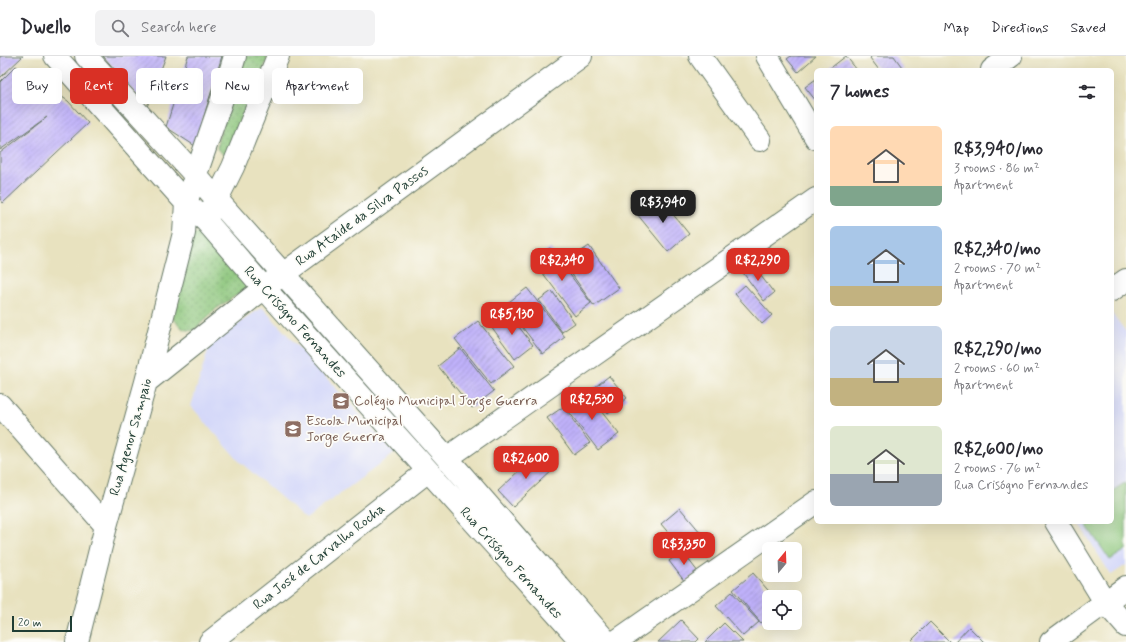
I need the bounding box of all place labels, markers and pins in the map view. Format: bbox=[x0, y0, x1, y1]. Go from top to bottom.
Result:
pin: R$3,940 bbox=[626, 190, 700, 224]
pin: R$2,340 bbox=[525, 248, 599, 282]
pin: R$2,290 bbox=[721, 248, 795, 282]
pin: R$5,130 bbox=[475, 302, 549, 336]
pin: R$2,530 bbox=[555, 387, 629, 421]
school or university icon: Colégio Municipal Jorge Guerra bbox=[331, 391, 351, 411]
place label: Colégio Municipal Jorge Guerra bbox=[354, 392, 538, 412]
place label: Escola Municipal Jorge Guerra bbox=[306, 412, 402, 447]
school or university icon: Escola Municipal Jorge Guerra bbox=[283, 419, 303, 439]
pin: R$2,600 bbox=[489, 446, 563, 480]
pin: R$3,350 bbox=[647, 532, 721, 566]

